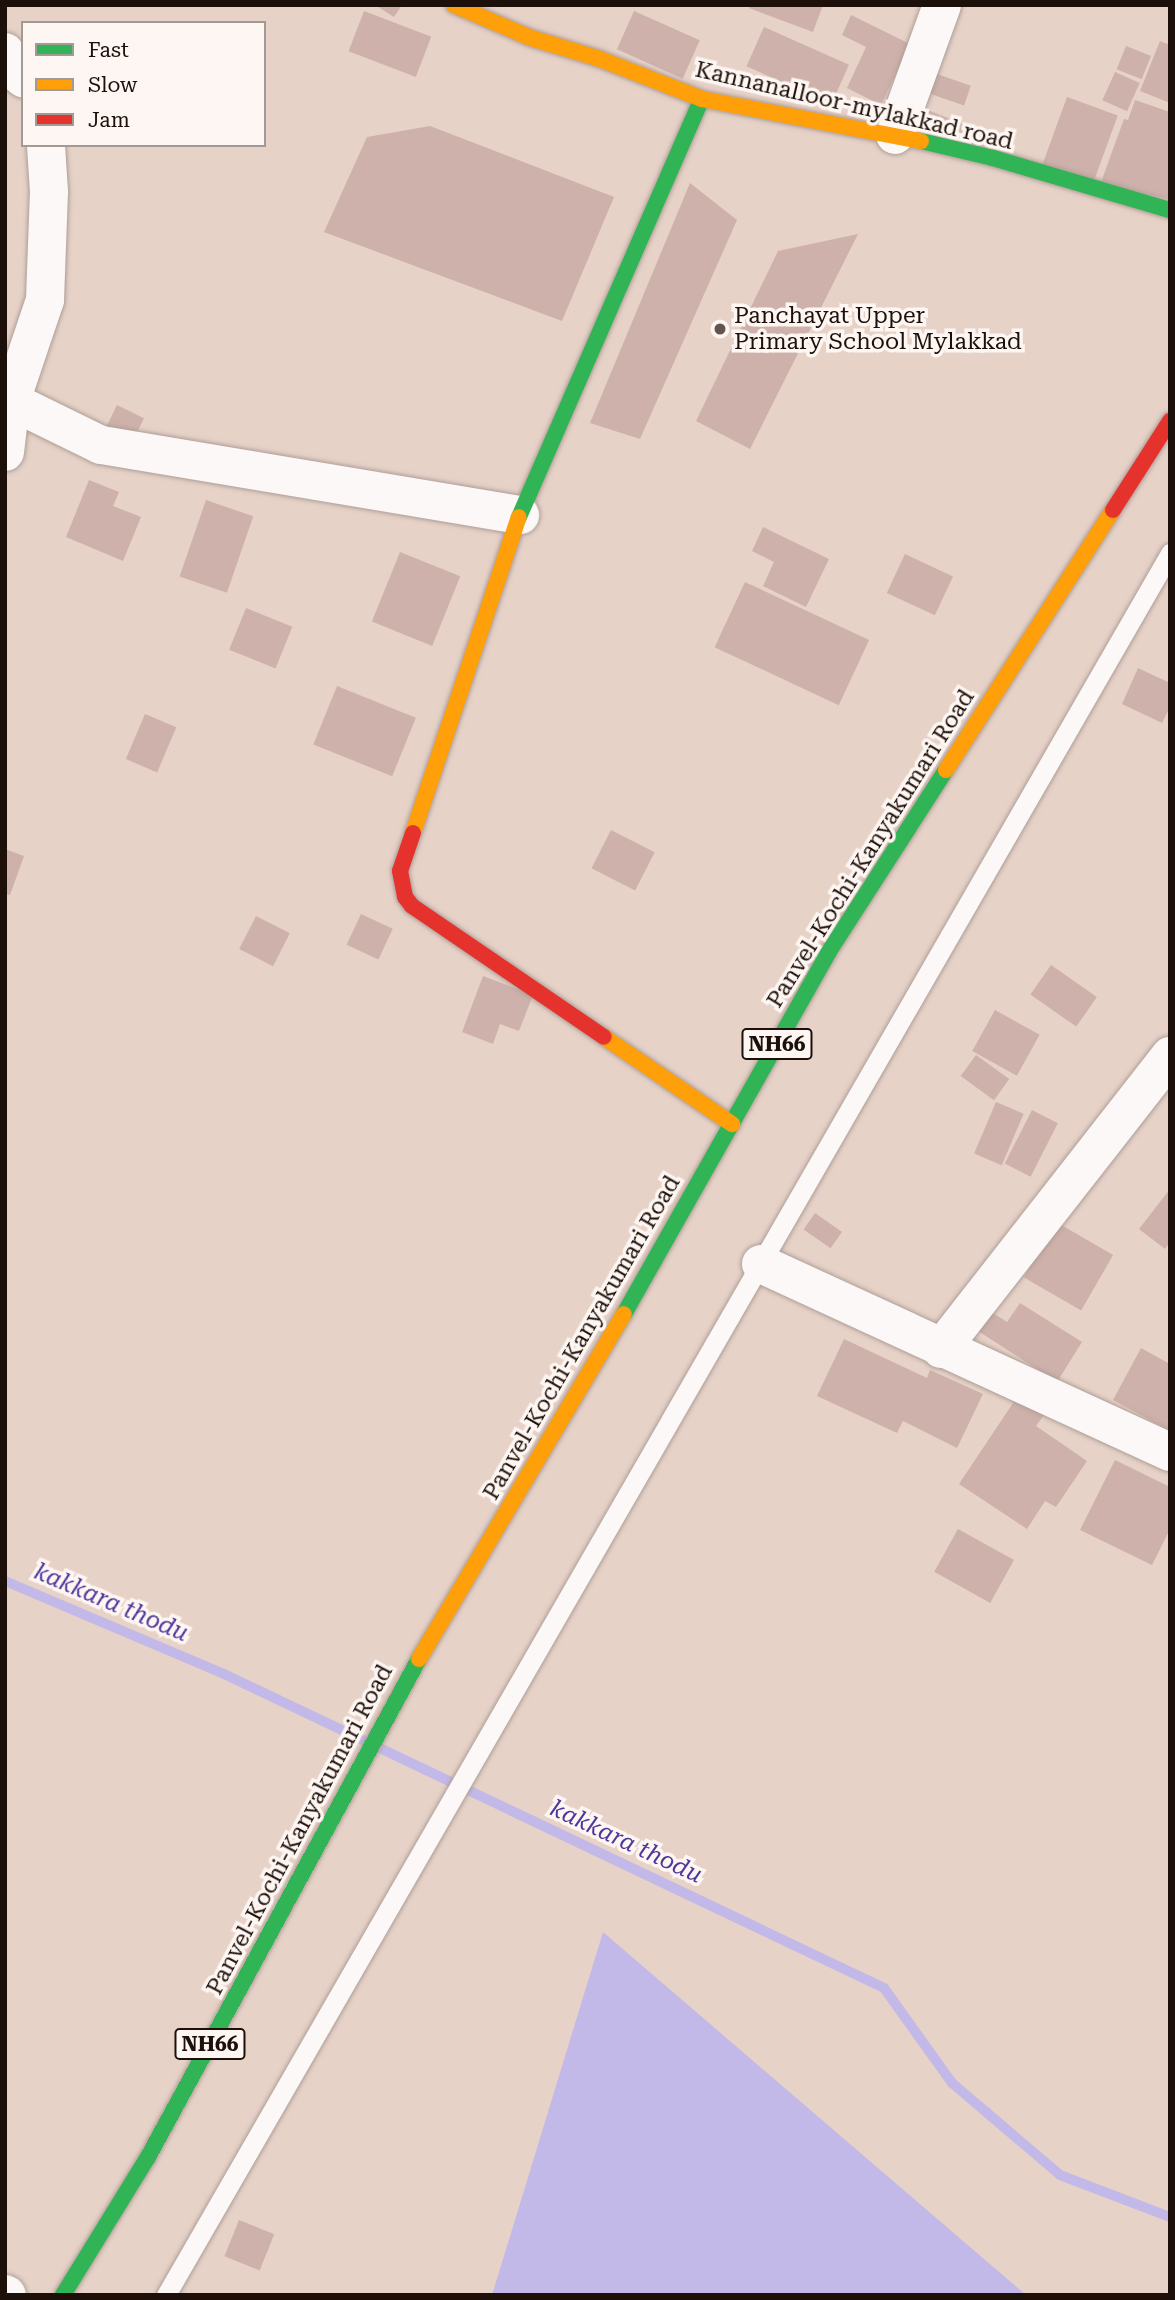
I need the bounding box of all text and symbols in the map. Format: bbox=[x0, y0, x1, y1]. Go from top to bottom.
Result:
legend bbox=[21, 21, 266, 147]
text: Fast bbox=[88, 38, 129, 62]
street label: Kannanalloor-mylakkad road bbox=[692, 56, 1016, 156]
text: Slow bbox=[88, 73, 137, 97]
text: Jam bbox=[88, 108, 130, 132]
place label: Panchayat Upper Primary School Mylakkad bbox=[734, 302, 1022, 356]
marker: Panchayat Upper Primary School Mylakkad bbox=[712, 321, 728, 337]
street label: Panvel-Kochi-Kanyakumari Road bbox=[761, 685, 981, 1013]
road number: NH66 bbox=[740, 1026, 814, 1062]
street label: Panvel-Kochi-Kanyakumari Road bbox=[478, 1171, 686, 1505]
water label: kakkara thodu bbox=[30, 1558, 192, 1648]
street label: Panvel-Kochi-Kanyakumari Road bbox=[201, 1660, 399, 2000]
water label: kakkara thodu bbox=[545, 1794, 707, 1890]
road number: NH66 bbox=[173, 2026, 247, 2062]

